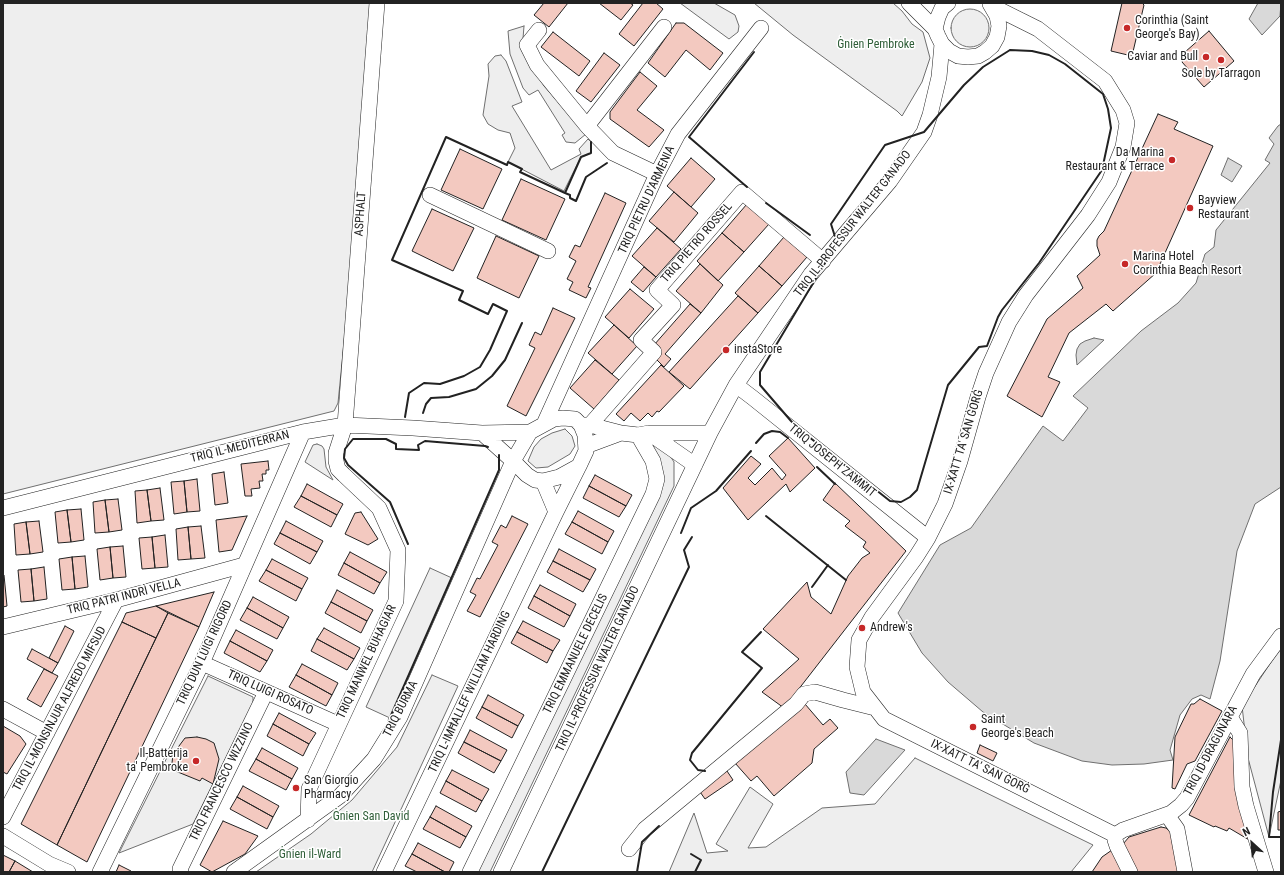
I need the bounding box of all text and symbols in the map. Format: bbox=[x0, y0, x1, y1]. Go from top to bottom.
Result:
place label: Corinthia (Saint George's Bay) bbox=[1135, 14, 1209, 42]
marker: Corinthia (Saint George's Bay) bbox=[1122, 23, 1132, 33]
park label: Ġnien Pembroke bbox=[837, 38, 915, 52]
place label: Caviar and Bull bbox=[1127, 50, 1198, 64]
marker: Caviar and Bull bbox=[1201, 52, 1211, 62]
marker: Sole by Tarragon bbox=[1216, 55, 1226, 65]
place label: Sole by Tarragon bbox=[1182, 67, 1260, 81]
street label: TRIQ PIETRU D'ARMENIA bbox=[616, 144, 678, 256]
place label: Da Marina Restaurant & Terrace bbox=[1066, 146, 1164, 174]
street label: TRIQ IL-PROFESSUR WALTER GANADO bbox=[792, 148, 914, 300]
marker: Da Marina Restaurant & Terrace bbox=[1167, 155, 1177, 165]
street label: ASPHALT bbox=[352, 191, 370, 237]
place label: Bayview Restaurant bbox=[1198, 194, 1249, 222]
street label: TRIQ PIETRO ROSSEL bbox=[658, 200, 736, 286]
marker: Bayview Restaurant bbox=[1185, 203, 1195, 213]
place label: Marina Hotel Corinthia Beach Resort bbox=[1133, 250, 1242, 278]
marker: Marina Hotel Corinthia Beach Resort bbox=[1120, 259, 1130, 269]
place label: instaStore bbox=[734, 343, 782, 357]
marker: instaStore bbox=[721, 345, 731, 355]
street label: IX-XATT TA' SAN ĠORĠ bbox=[941, 388, 987, 496]
street label: TRIQ JOSEPH ZAMMIT bbox=[785, 421, 879, 501]
street label: TRIQ IL-MEDITERRAN bbox=[189, 428, 291, 466]
street label: TRIQ PATRI INDRÌ VELLA bbox=[66, 576, 182, 618]
street label: TRIQ IL-PROFESSUR WALTER GANADO bbox=[553, 584, 643, 754]
street label: TRIQ EMMANUELE DECELIS bbox=[541, 592, 611, 716]
street label: TRIQ DUN LUIGI RIGORD bbox=[174, 598, 236, 708]
street label: TRIQ MANWEL BUHAGIAR bbox=[334, 603, 400, 721]
street label: TRIQ L-IMĦALLEF WILLIAM HARDING bbox=[426, 609, 514, 775]
place label: Andrew's bbox=[870, 621, 913, 635]
marker: Andrew's bbox=[857, 623, 867, 633]
street label: TRIQ IL-MONSINJUR ALFREDO MIFSUD bbox=[10, 624, 110, 794]
street label: TRIQ LUIGI ROSATO bbox=[225, 668, 315, 718]
street label: TRIQ BURMA bbox=[381, 678, 421, 740]
street label: TRIQ ID-DRAGUNARA bbox=[1181, 703, 1241, 799]
place label: Saint George's Beach bbox=[981, 713, 1054, 741]
street label: TRIQ FRANCESCO WIZZINO bbox=[187, 720, 257, 844]
marker: Saint George's Beach bbox=[968, 722, 978, 732]
street label: IX-XATT TA' SAN ĠORĠ bbox=[928, 737, 1032, 797]
place label: Il-Batterija ta' Pembroke bbox=[127, 747, 188, 775]
marker: Il-Batterija ta' Pembroke bbox=[191, 756, 201, 766]
place label: San Giorgio Pharmacy bbox=[304, 774, 359, 802]
marker: San Giorgio Pharmacy bbox=[291, 783, 301, 793]
park label: Ġnien San David bbox=[333, 810, 409, 824]
north arrow bbox=[1232, 823, 1272, 863]
text: N bbox=[1241, 824, 1252, 839]
park label: Ġnien il-Ward bbox=[279, 848, 341, 862]

